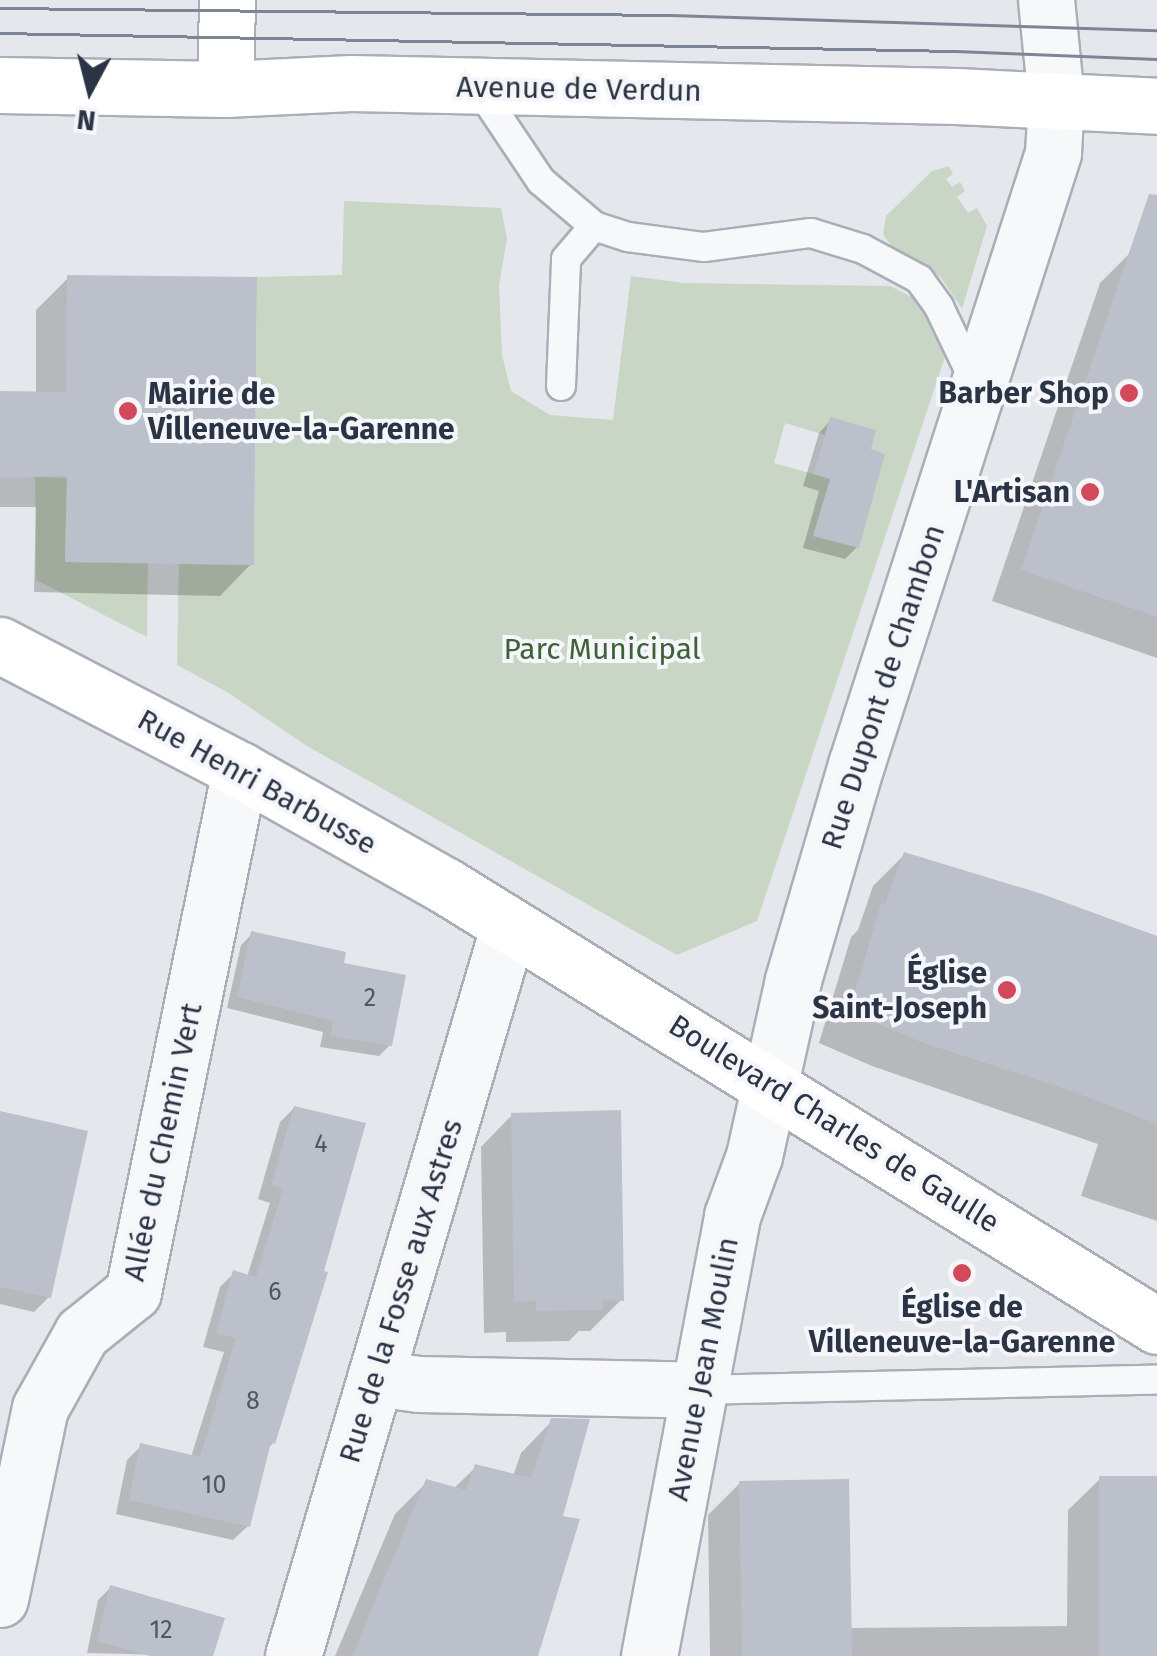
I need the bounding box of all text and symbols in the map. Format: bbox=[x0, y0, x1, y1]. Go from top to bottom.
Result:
north arrow bbox=[40, 40, 140, 140]
street label: Avenue de Verdun bbox=[456, 69, 702, 109]
text: N bbox=[75, 103, 98, 138]
place label: Barber Shop bbox=[939, 375, 1109, 411]
place label: Mairie de Villeneuve-la-Garenne bbox=[148, 376, 455, 446]
marker: Barber Shop bbox=[1118, 382, 1140, 404]
marker: Mairie de Villeneuve-la-Garenne bbox=[117, 400, 139, 422]
place label: L'Artisan bbox=[954, 474, 1070, 510]
marker: L'Artisan bbox=[1079, 481, 1101, 503]
street label: Rue Dupont de Chambon bbox=[813, 520, 953, 854]
park label: Parc Municipal bbox=[503, 631, 701, 667]
street label: Rue Henri Barbusse bbox=[131, 701, 383, 863]
place label: Église Saint-Joseph bbox=[812, 955, 987, 1026]
marker: Église Saint-Joseph bbox=[996, 979, 1018, 1001]
house number: 2 bbox=[364, 983, 376, 1013]
street label: Allée du Chemin Vert bbox=[116, 1000, 210, 1284]
street label: Boulevard Charles de Gaulle bbox=[662, 1007, 1006, 1241]
street label: Rue de la Fosse aux Astres bbox=[332, 1115, 470, 1467]
house number: 4 bbox=[314, 1129, 328, 1159]
street label: Avenue Jean Moulin bbox=[660, 1234, 746, 1504]
marker: Église de Villeneuve-la-Garenne bbox=[951, 1262, 973, 1284]
house number: 6 bbox=[268, 1277, 282, 1307]
place label: Église de Villeneuve-la-Garenne bbox=[809, 1289, 1115, 1360]
house number: 8 bbox=[246, 1386, 260, 1416]
house number: 10 bbox=[202, 1470, 226, 1500]
house number: 12 bbox=[149, 1615, 173, 1645]

